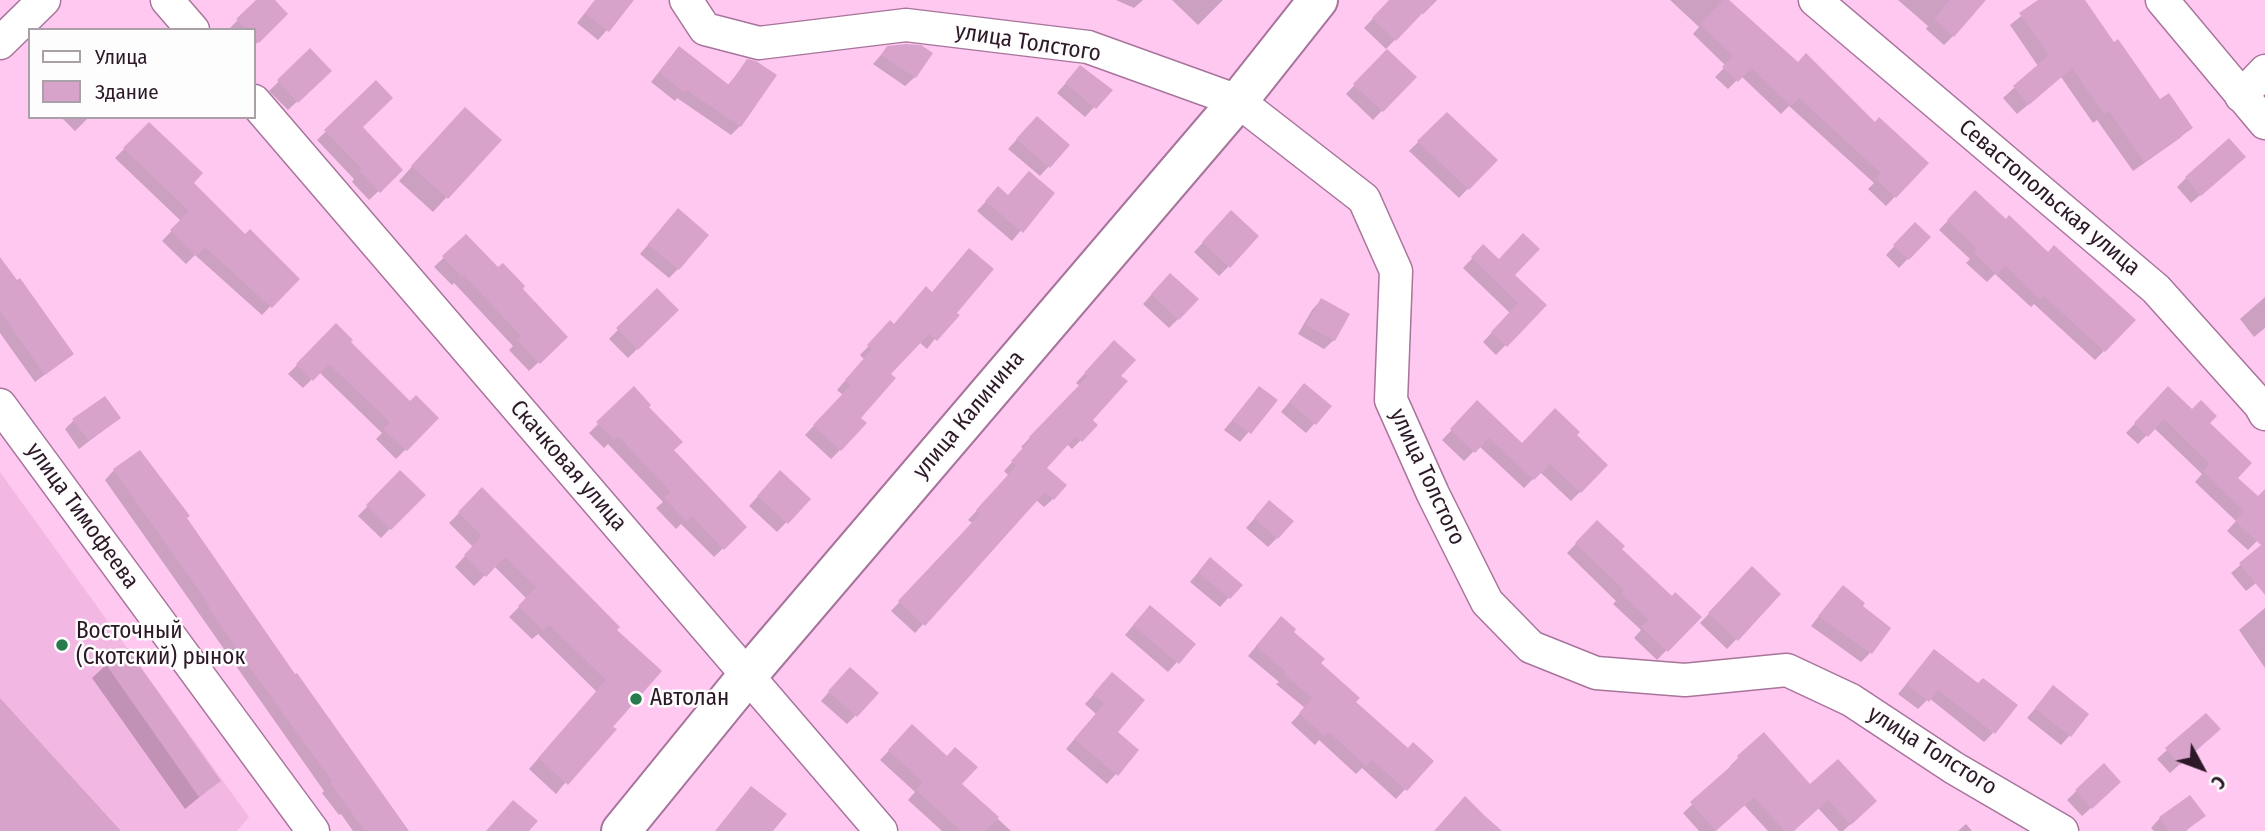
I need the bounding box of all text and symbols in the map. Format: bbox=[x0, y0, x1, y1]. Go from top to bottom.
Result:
street label: улица Толстого bbox=[953, 18, 1103, 68]
legend bbox=[28, 28, 256, 119]
text: Улица bbox=[95, 44, 148, 70]
text: Здание bbox=[95, 79, 159, 105]
street label: Севастопольская улица bbox=[1953, 114, 2145, 282]
street label: улица Калинина bbox=[907, 345, 1031, 485]
street label: Скачковая улица bbox=[504, 395, 632, 537]
street label: улица Толстого bbox=[1383, 404, 1471, 550]
street label: улица Тимофеева bbox=[20, 438, 144, 594]
place label: Восточный (Скотский) рынок bbox=[76, 618, 245, 672]
marker: Восточный (Скотский) рынок bbox=[54, 637, 70, 653]
place label: Автолан bbox=[650, 685, 729, 713]
marker: Автолан bbox=[628, 691, 644, 707]
street label: улица Толстого bbox=[1862, 700, 2002, 802]
north arrow bbox=[2167, 733, 2237, 803]
text: С bbox=[2206, 771, 2230, 793]

